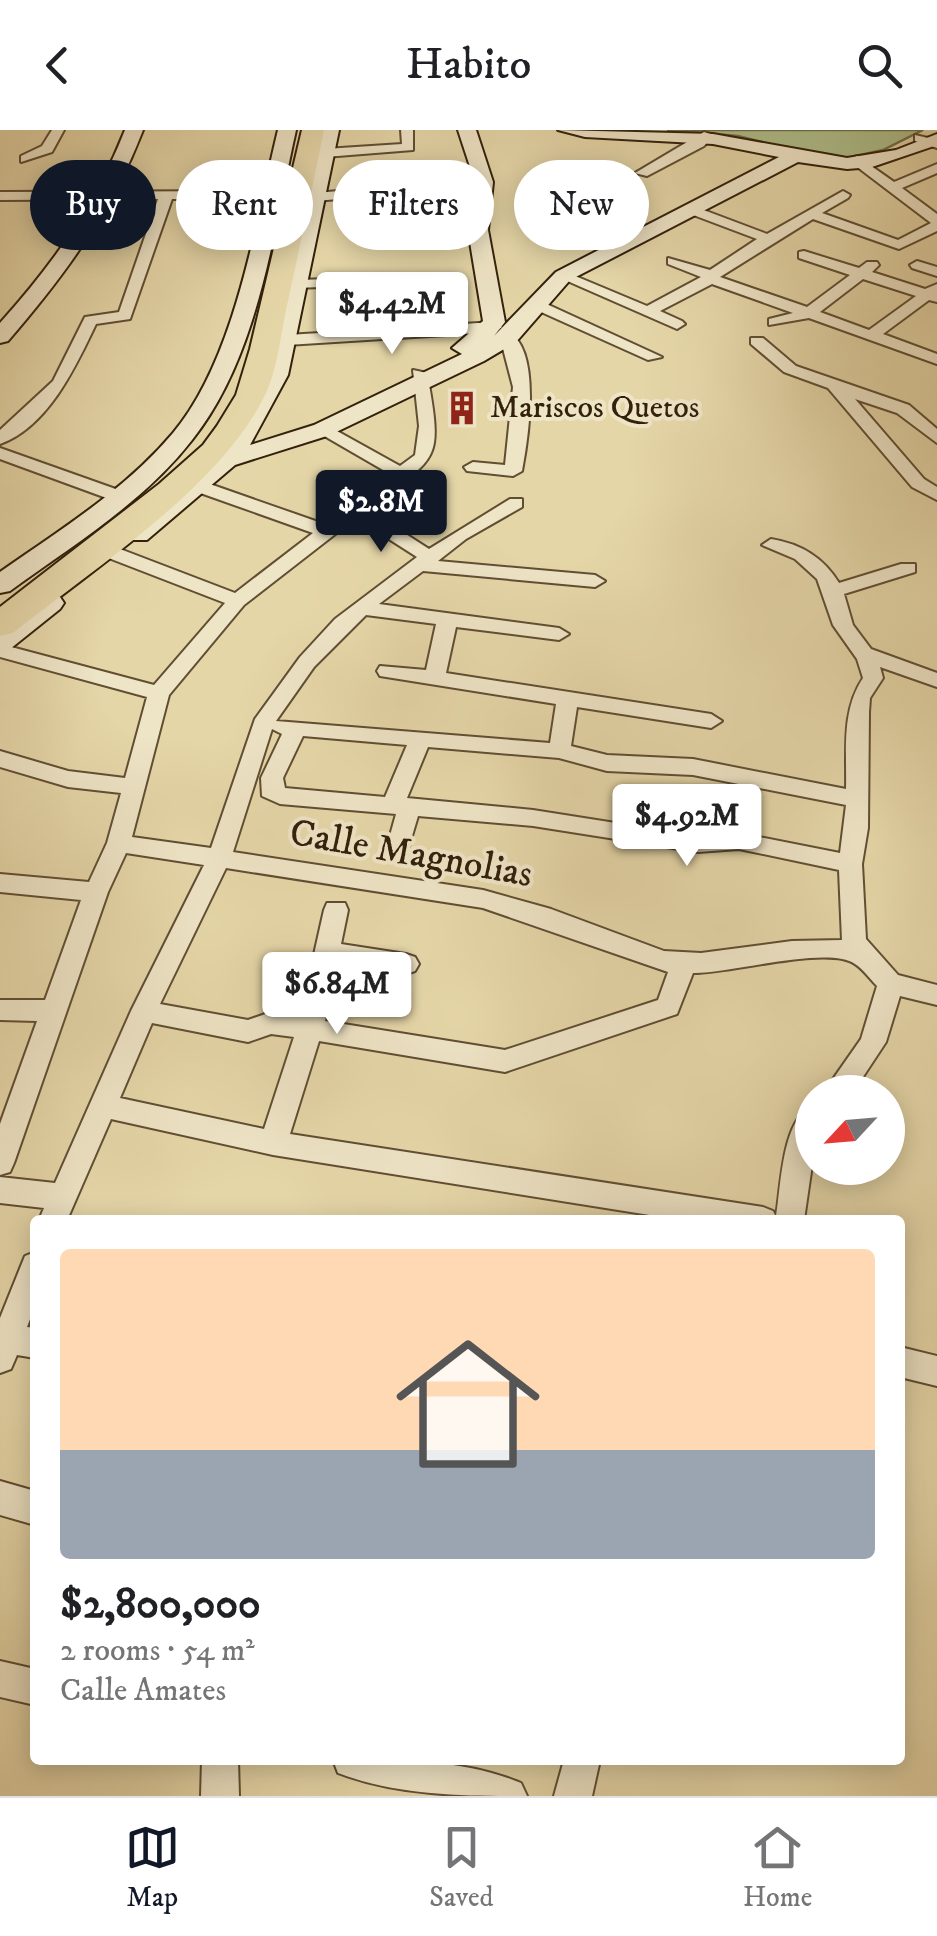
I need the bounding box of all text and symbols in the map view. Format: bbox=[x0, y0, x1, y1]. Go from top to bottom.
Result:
text: Habito bbox=[406, 37, 531, 93]
icon: back bbox=[30, 38, 85, 93]
icon: search bbox=[852, 38, 907, 93]
chip: Buy bbox=[30, 160, 156, 250]
chip: Rent bbox=[176, 160, 313, 250]
chip: Filters bbox=[333, 160, 494, 250]
chip: New bbox=[514, 160, 649, 250]
pin: $4.42M bbox=[311, 272, 473, 357]
text: $4.42M bbox=[338, 284, 446, 324]
place label: Mariscos Quetos bbox=[490, 388, 700, 428]
building icon: Mariscos Quetos bbox=[443, 389, 481, 427]
pin: $2.8M bbox=[311, 470, 451, 555]
text: $2.8M bbox=[338, 482, 424, 522]
pin: $4.92M bbox=[606, 784, 768, 869]
text: $4.92M bbox=[634, 796, 740, 836]
street label: Calle Magnolias bbox=[286, 809, 536, 899]
pin: $6.84M bbox=[256, 952, 418, 1037]
text: $6.84M bbox=[284, 964, 390, 1004]
north arrow bbox=[795, 1075, 905, 1185]
map controls bbox=[795, 1075, 905, 1185]
icon: home bbox=[378, 1314, 558, 1494]
text: $2,800,000 bbox=[60, 1579, 261, 1631]
text: 2 rooms · 54 m² bbox=[60, 1631, 255, 1671]
text: Calle Amates bbox=[60, 1671, 226, 1711]
tab: Map bbox=[125, 1820, 180, 1915]
tab: Saved bbox=[429, 1820, 494, 1915]
tab: Home bbox=[743, 1820, 812, 1915]

